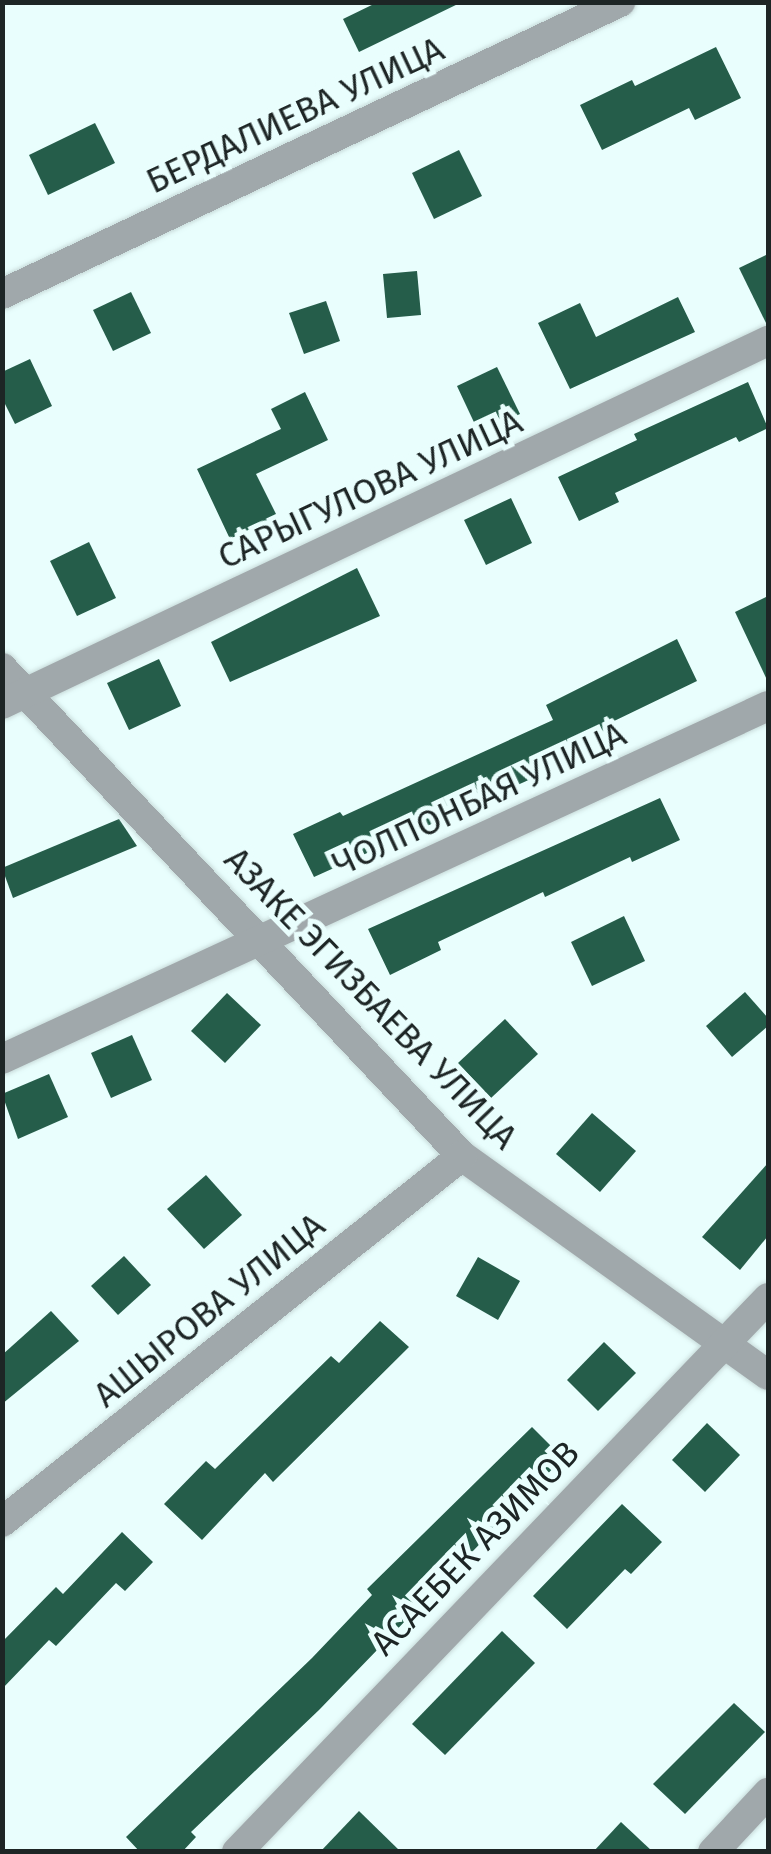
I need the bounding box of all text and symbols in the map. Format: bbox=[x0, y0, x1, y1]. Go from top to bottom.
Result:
street label: БЕРДАЛИЕВА УЛИЦА bbox=[140, 28, 450, 202]
street label: САРЫГУЛОВА УЛИЦА bbox=[211, 400, 529, 578]
street label: ЧОЛПОНБАЯ УЛИЦА bbox=[326, 713, 632, 885]
street label: АЗАКЕ ЭГИЗБАЕВА УЛИЦА bbox=[216, 838, 526, 1158]
street label: АШЫРОВА УЛИЦА bbox=[85, 1204, 333, 1416]
street label: АСАЕБЕК АЗИМОВ bbox=[362, 1432, 588, 1664]

